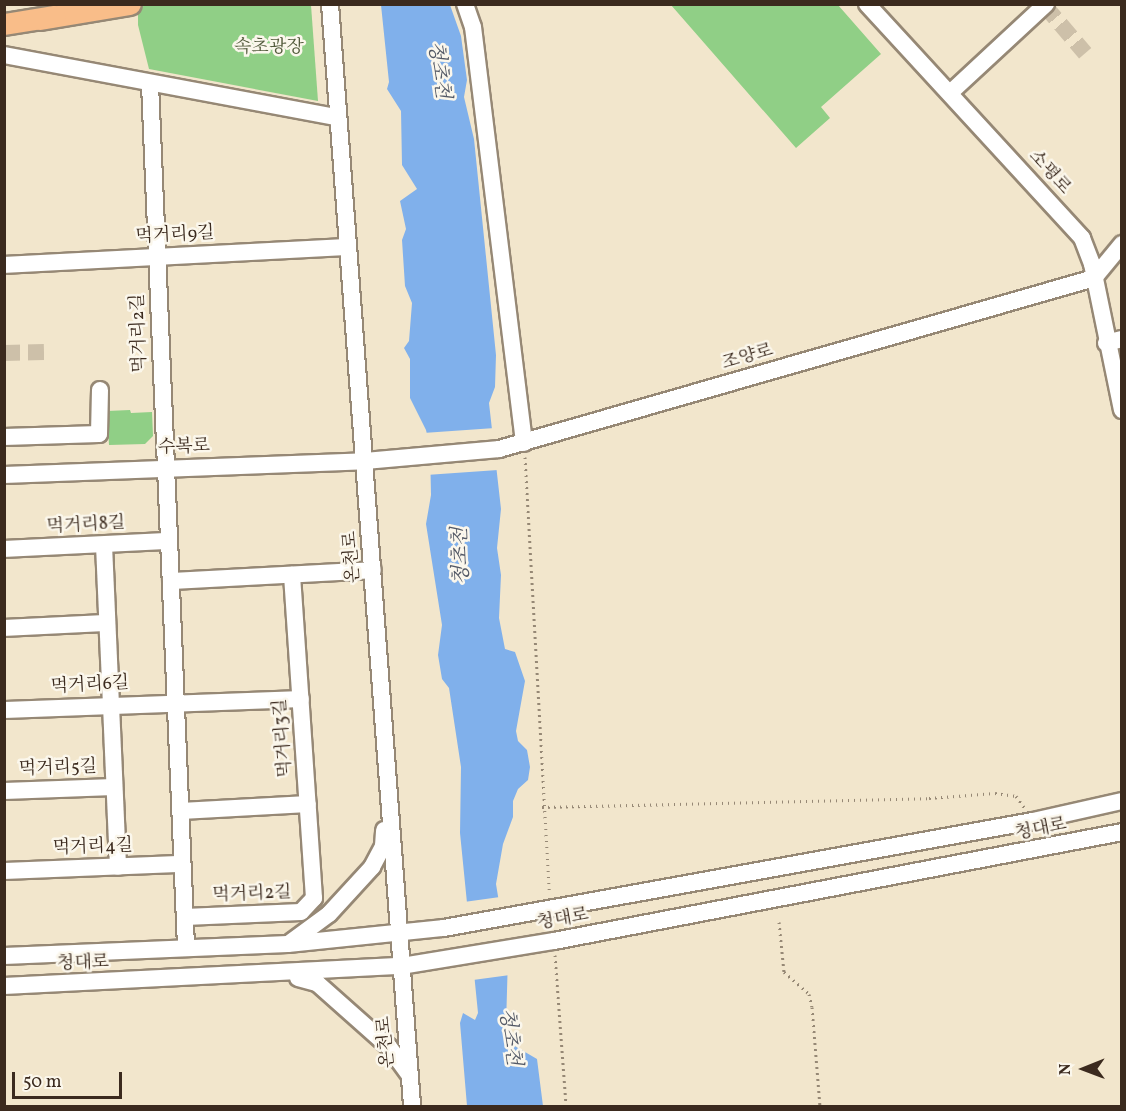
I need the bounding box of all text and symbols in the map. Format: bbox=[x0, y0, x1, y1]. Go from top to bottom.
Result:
park label: 속초광장 bbox=[234, 37, 304, 59]
water label: 청초천 bbox=[422, 40, 454, 100]
street label: 소평로 bbox=[1024, 146, 1074, 200]
street label: 먹거리9길 bbox=[135, 223, 215, 249]
street label: 먹거리2길 bbox=[128, 293, 152, 373]
street label: 조양로 bbox=[720, 340, 776, 376]
street label: 수복로 bbox=[158, 436, 210, 460]
street label: 먹거리8길 bbox=[46, 513, 126, 539]
water label: 청초천 bbox=[449, 527, 475, 585]
street label: 온천로 bbox=[340, 530, 366, 584]
street label: 먹거리6길 bbox=[50, 673, 130, 699]
street label: 먹거리3길 bbox=[270, 698, 298, 778]
street label: 먹거리5길 bbox=[19, 757, 97, 781]
street label: 청대로 bbox=[1013, 814, 1069, 846]
street label: 먹거리4길 bbox=[52, 836, 134, 860]
street label: 먹거리2길 bbox=[212, 883, 292, 907]
street label: 청대로 bbox=[535, 905, 591, 935]
street label: 청대로 bbox=[57, 952, 109, 976]
water label: 청초천 bbox=[493, 1007, 525, 1067]
street label: 온천로 bbox=[374, 1015, 400, 1069]
north arrow bbox=[1054, 1039, 1114, 1099]
scale bar bbox=[15, 1060, 124, 1098]
text: N bbox=[1055, 1063, 1077, 1075]
text: 50 m bbox=[23, 1070, 62, 1095]

